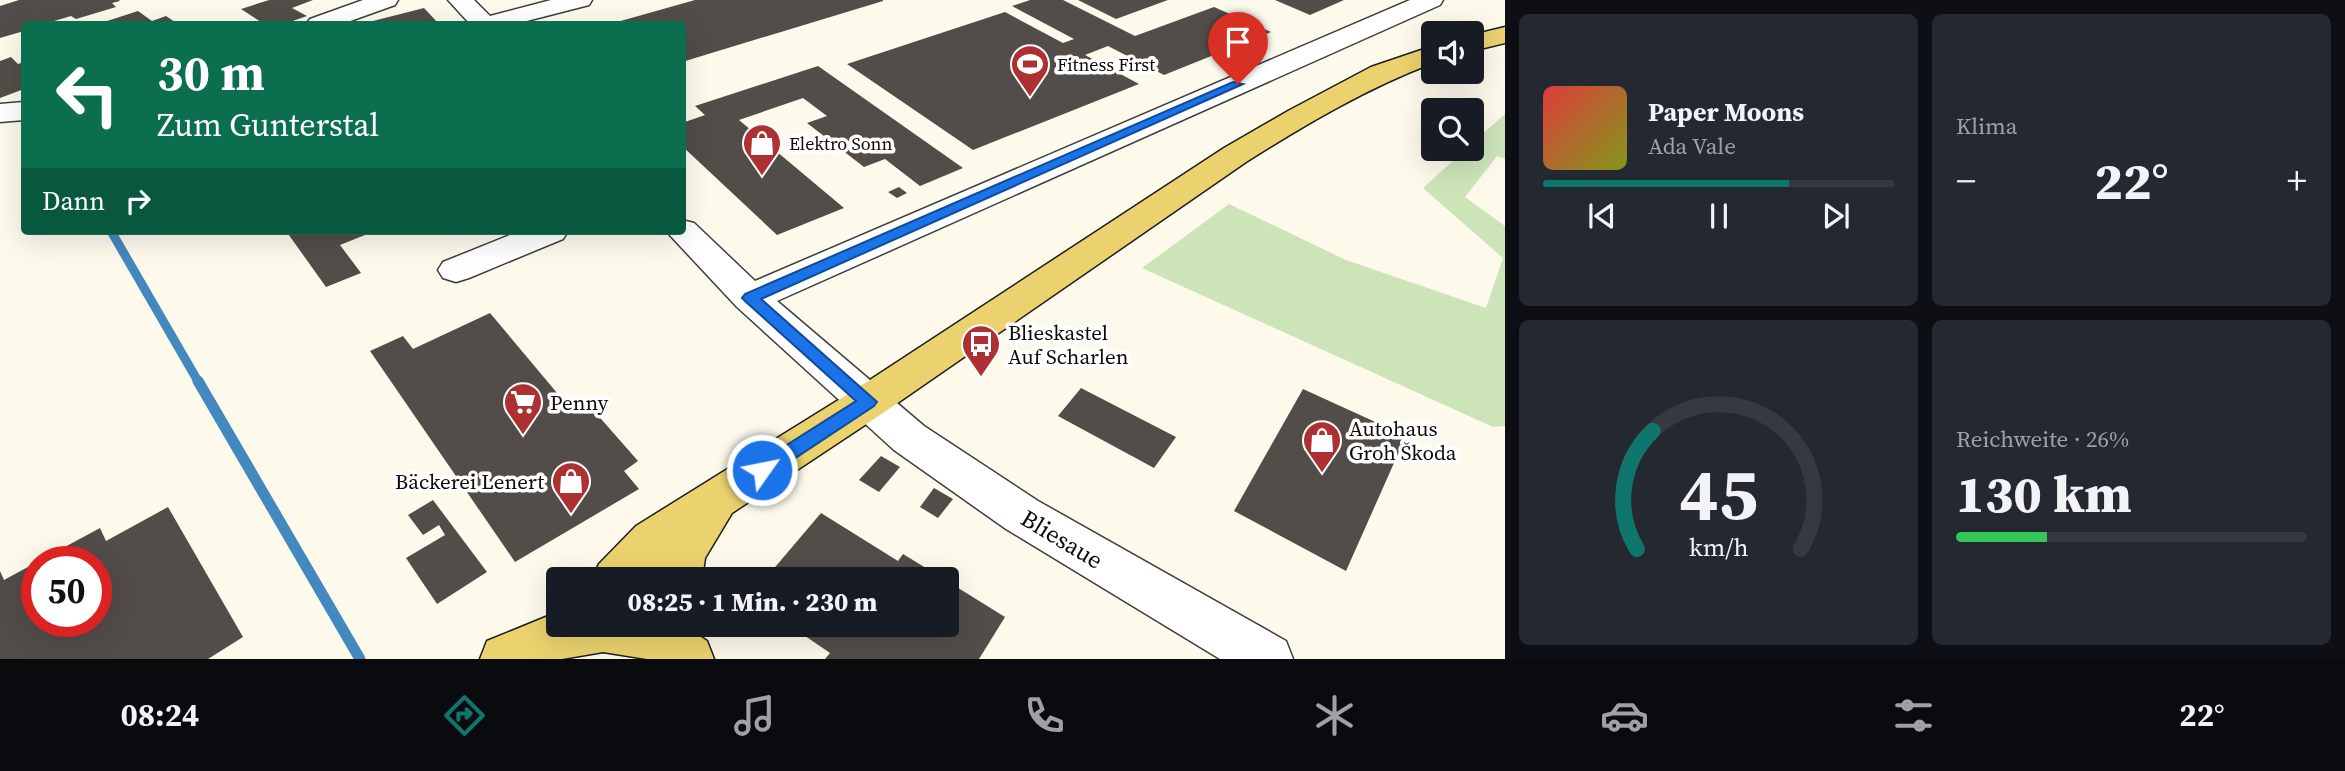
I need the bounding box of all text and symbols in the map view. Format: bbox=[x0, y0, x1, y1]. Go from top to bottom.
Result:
pin bbox=[1208, 12.0, 1268, 84]
map controls bbox=[1421, 21, 1484, 161]
button: sound bbox=[1421, 21, 1484, 84]
icon: arrive bbox=[1219, 23, 1257, 61]
text: 30 m bbox=[157, 39, 265, 106]
sports icon: Fitness First bbox=[1009, 43, 1051, 98]
icon: left bbox=[42, 49, 133, 140]
place label: Fitness First bbox=[1057, 52, 1155, 77]
text: Paper Moons bbox=[1648, 94, 1804, 130]
button: search bbox=[1421, 98, 1484, 161]
text: Zum Gunterstal bbox=[157, 103, 379, 147]
text: Klima bbox=[1956, 110, 2017, 142]
shop icon: Elektro Sonn bbox=[741, 122, 783, 177]
text: Ada Vale bbox=[1648, 130, 1736, 162]
place label: Elektro Sonn bbox=[789, 131, 892, 156]
text: 22° bbox=[2094, 145, 2169, 216]
text: − bbox=[1956, 155, 1976, 207]
text: + bbox=[2287, 155, 2307, 207]
icon: right bbox=[119, 182, 157, 220]
text: Dann bbox=[42, 183, 105, 219]
icon: previous bbox=[1583, 197, 1621, 235]
icon: pause bbox=[1700, 197, 1738, 235]
icon: next bbox=[1817, 197, 1855, 235]
place label: Blieskastel Auf Scharlen bbox=[1008, 318, 1129, 371]
bus stop icon: Blieskastel Auf Scharlen bbox=[960, 323, 1002, 378]
supermarket icon: Penny bbox=[502, 381, 544, 436]
place label: Penny bbox=[550, 388, 608, 417]
place label: Autohaus Groh Škoda bbox=[1349, 414, 1457, 467]
shop icon: Autohaus Groh Škoda bbox=[1301, 419, 1343, 474]
text: Reichweite · 26% bbox=[1956, 423, 2129, 455]
position arrow bbox=[725, 433, 799, 507]
text: 45 bbox=[1679, 444, 1758, 543]
text: 130 km bbox=[1956, 458, 2132, 529]
shop icon: Bäckerei Lenert bbox=[550, 460, 592, 515]
place label: Bäckerei Lenert bbox=[395, 467, 544, 496]
street label: Bliesaue bbox=[1015, 502, 1109, 576]
text: km/h bbox=[1689, 529, 1748, 563]
speed limit sign: 50 bbox=[21, 546, 112, 637]
text: 08:25 · 1 Min. · 230 m bbox=[628, 584, 877, 620]
icon: directions bbox=[440, 691, 489, 740]
icon: music bbox=[730, 691, 779, 740]
icon: phone bbox=[1020, 691, 1069, 740]
icon: climate bbox=[1310, 691, 1359, 740]
icon: car bbox=[1600, 691, 1649, 740]
icon: filters bbox=[1889, 691, 1938, 740]
text: 08:24 bbox=[120, 693, 199, 737]
text: 22° bbox=[2179, 693, 2225, 737]

